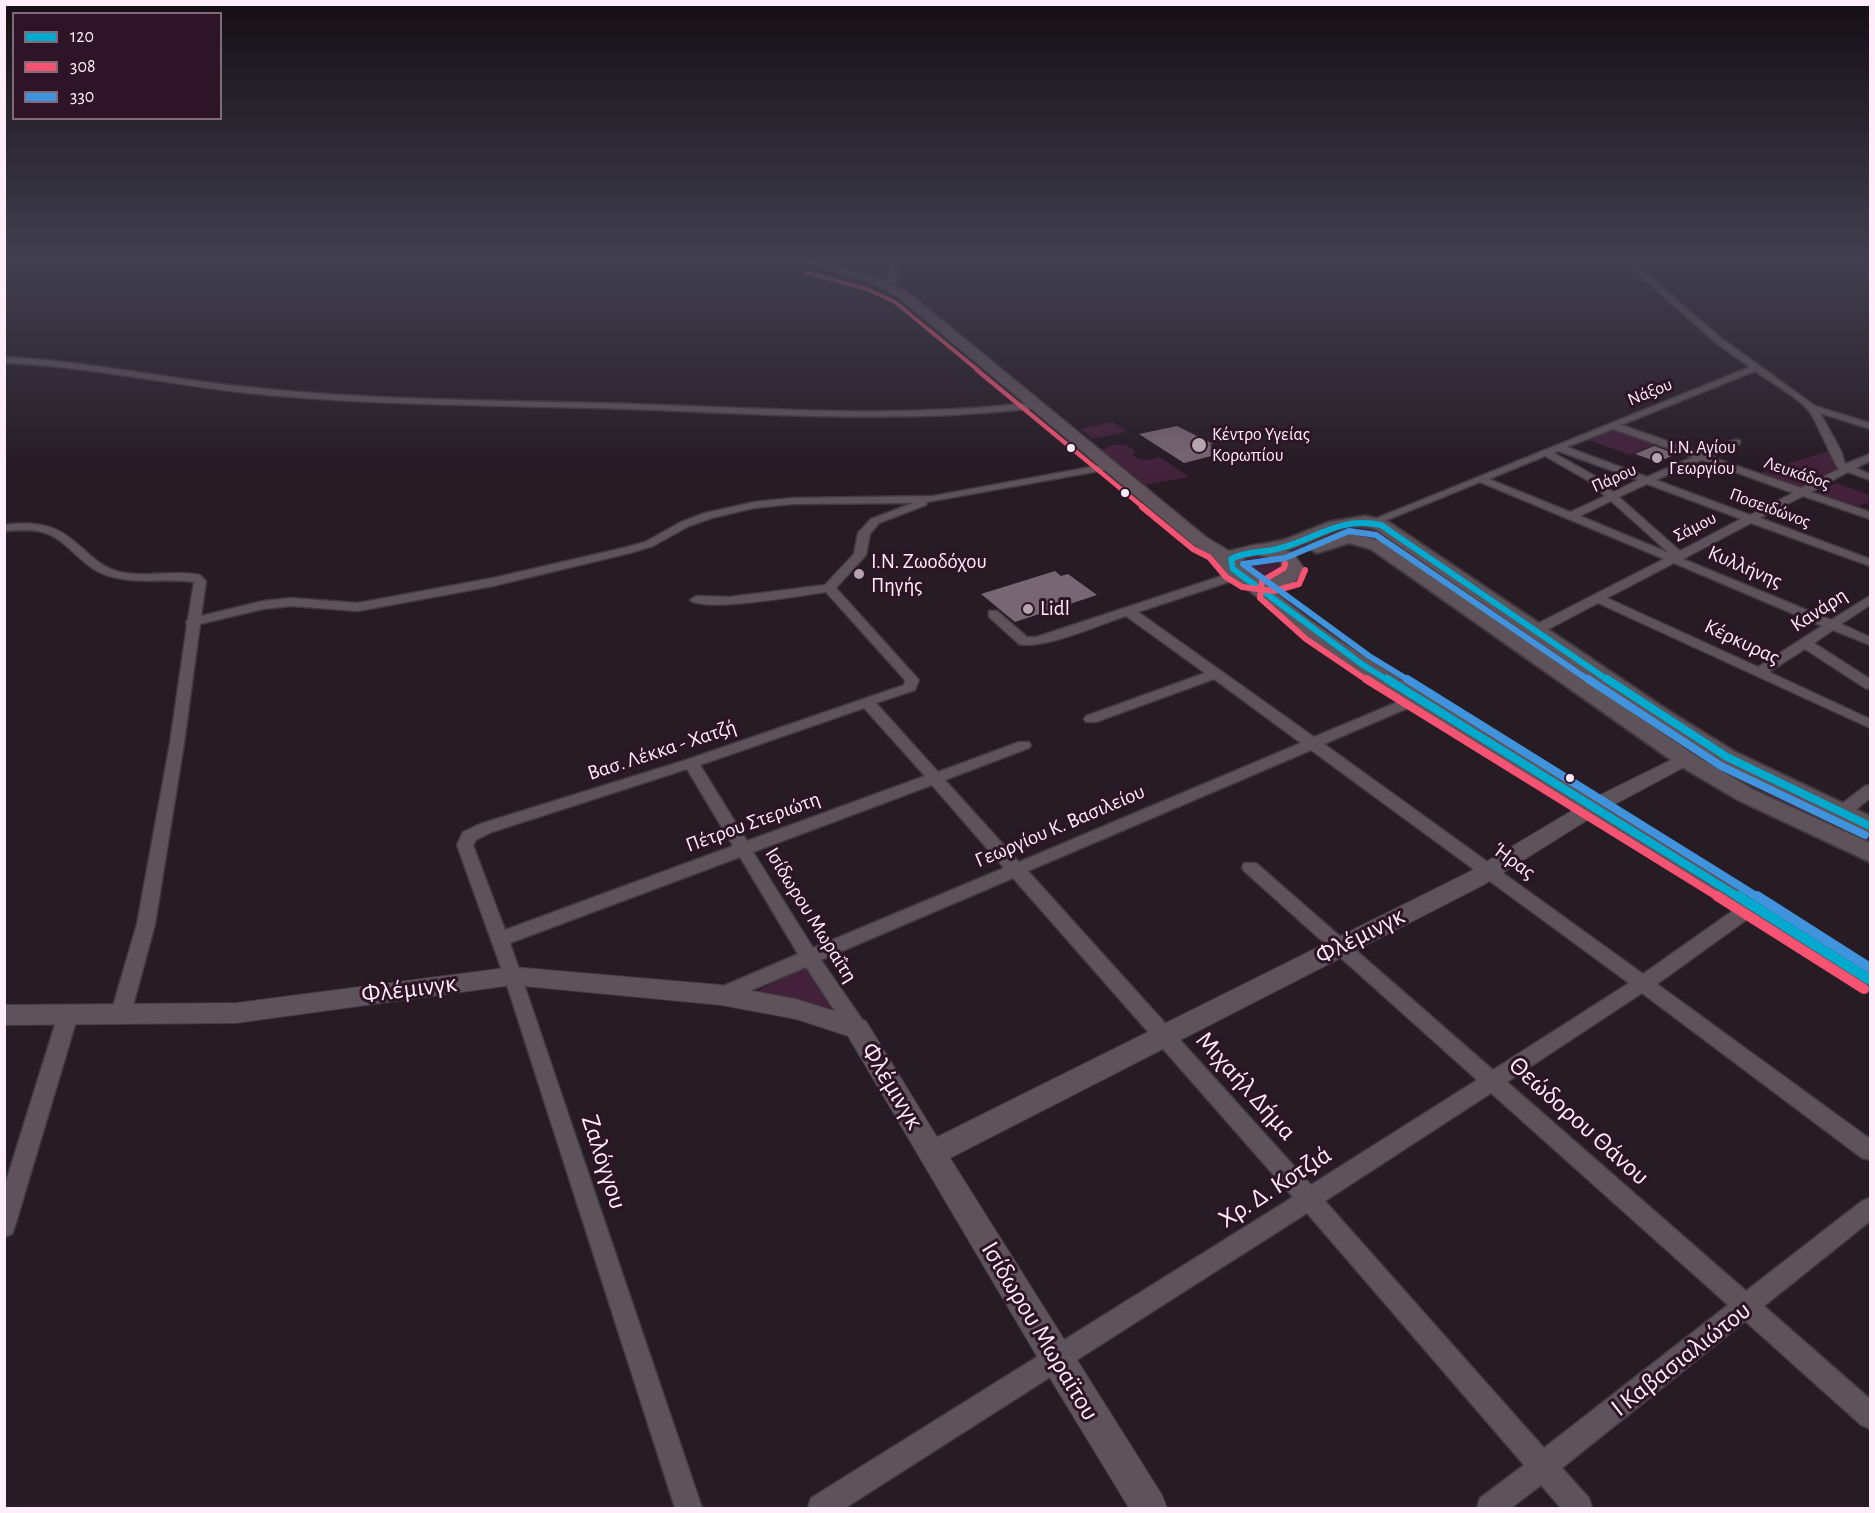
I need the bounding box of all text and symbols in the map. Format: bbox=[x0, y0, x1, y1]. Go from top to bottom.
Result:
legend bbox=[12, 12, 222, 120]
text: 120 bbox=[70, 28, 94, 46]
text: 308 bbox=[70, 58, 95, 76]
text: 330 bbox=[70, 88, 94, 106]
street label: Νάξου bbox=[1625, 373, 1675, 411]
place label: Κέντρο Υγείας Κορωπίου bbox=[1212, 424, 1310, 466]
marker: Κέντρο Υγείας Κορωπίου bbox=[1190, 436, 1208, 454]
place label: Ι.Ν. Αγίου Γεωργίου bbox=[1669, 437, 1736, 480]
unlabelled marker bbox=[1065, 442, 1077, 454]
marker: Ι.Ν. Αγίου Γεωργίου bbox=[1650, 451, 1664, 465]
street label: Λευκάδος bbox=[1761, 452, 1833, 494]
street label: Πάρου bbox=[1588, 459, 1640, 497]
street label: Ποσειδώνος bbox=[1727, 483, 1813, 533]
unlabelled marker bbox=[1119, 487, 1131, 499]
street label: Σάμου bbox=[1670, 507, 1720, 547]
street label: Κυλλήνης bbox=[1704, 540, 1786, 594]
place label: Ι.Ν. Ζωοδόχου Πηγής bbox=[871, 549, 987, 599]
marker: Ι.Ν. Ζωοδόχου Πηγής bbox=[852, 567, 866, 581]
street label: Κανάρη bbox=[1786, 582, 1852, 638]
place label: Lidl bbox=[1040, 596, 1070, 622]
marker: Lidl bbox=[1021, 602, 1035, 616]
street label: Κέρκυρας bbox=[1700, 614, 1784, 670]
street label: Βασ. Λέκκα - Χατζή bbox=[584, 714, 740, 786]
unlabelled marker bbox=[1564, 772, 1576, 784]
street label: Γεωργίου Κ. Βασιλείου bbox=[971, 779, 1149, 873]
street label: Πέτρου Στεριώτη bbox=[682, 786, 824, 858]
street label: Ήρας bbox=[1488, 837, 1540, 885]
street label: Ισίδωρου Μωραΐτη bbox=[759, 843, 863, 987]
street label: Φλέμινγκ bbox=[1310, 900, 1410, 972]
street label: Φλέμινγκ bbox=[359, 968, 459, 1010]
street label: Μιχαήλ Δήμα bbox=[1189, 1025, 1303, 1147]
street label: Φλέμινγκ bbox=[854, 1037, 930, 1135]
street label: Θεώδορου Θάνου bbox=[1502, 1050, 1656, 1192]
street label: Ζαλόγγου bbox=[574, 1111, 634, 1213]
street label: Χρ. Δ. Κοτζιά bbox=[1213, 1139, 1337, 1235]
street label: Ισίδωρου Μωραϊτου bbox=[974, 1236, 1106, 1426]
street label: Ι Καβασιαλιώτου bbox=[1605, 1295, 1757, 1423]

